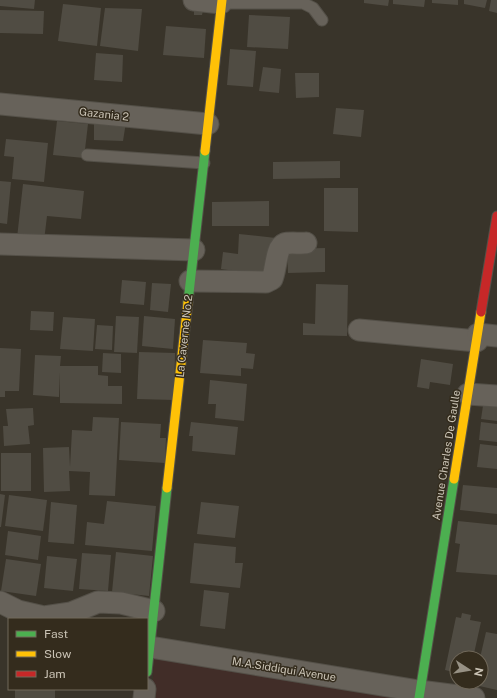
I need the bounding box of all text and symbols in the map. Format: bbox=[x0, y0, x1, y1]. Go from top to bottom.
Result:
street label: Gazania 2 bbox=[79, 105, 130, 123]
street label: La Caverne No.2 bbox=[174, 294, 194, 378]
street label: Avenue Charles De Gaulle bbox=[430, 389, 462, 521]
legend bbox=[8, 618, 148, 690]
text: Fast bbox=[44, 627, 69, 641]
text: Slow bbox=[44, 647, 72, 661]
north arrow bbox=[449, 650, 489, 690]
street label: M.A.Siddiqui Avenue bbox=[231, 655, 337, 683]
text: Jam bbox=[44, 667, 66, 681]
text: N bbox=[472, 667, 486, 678]

